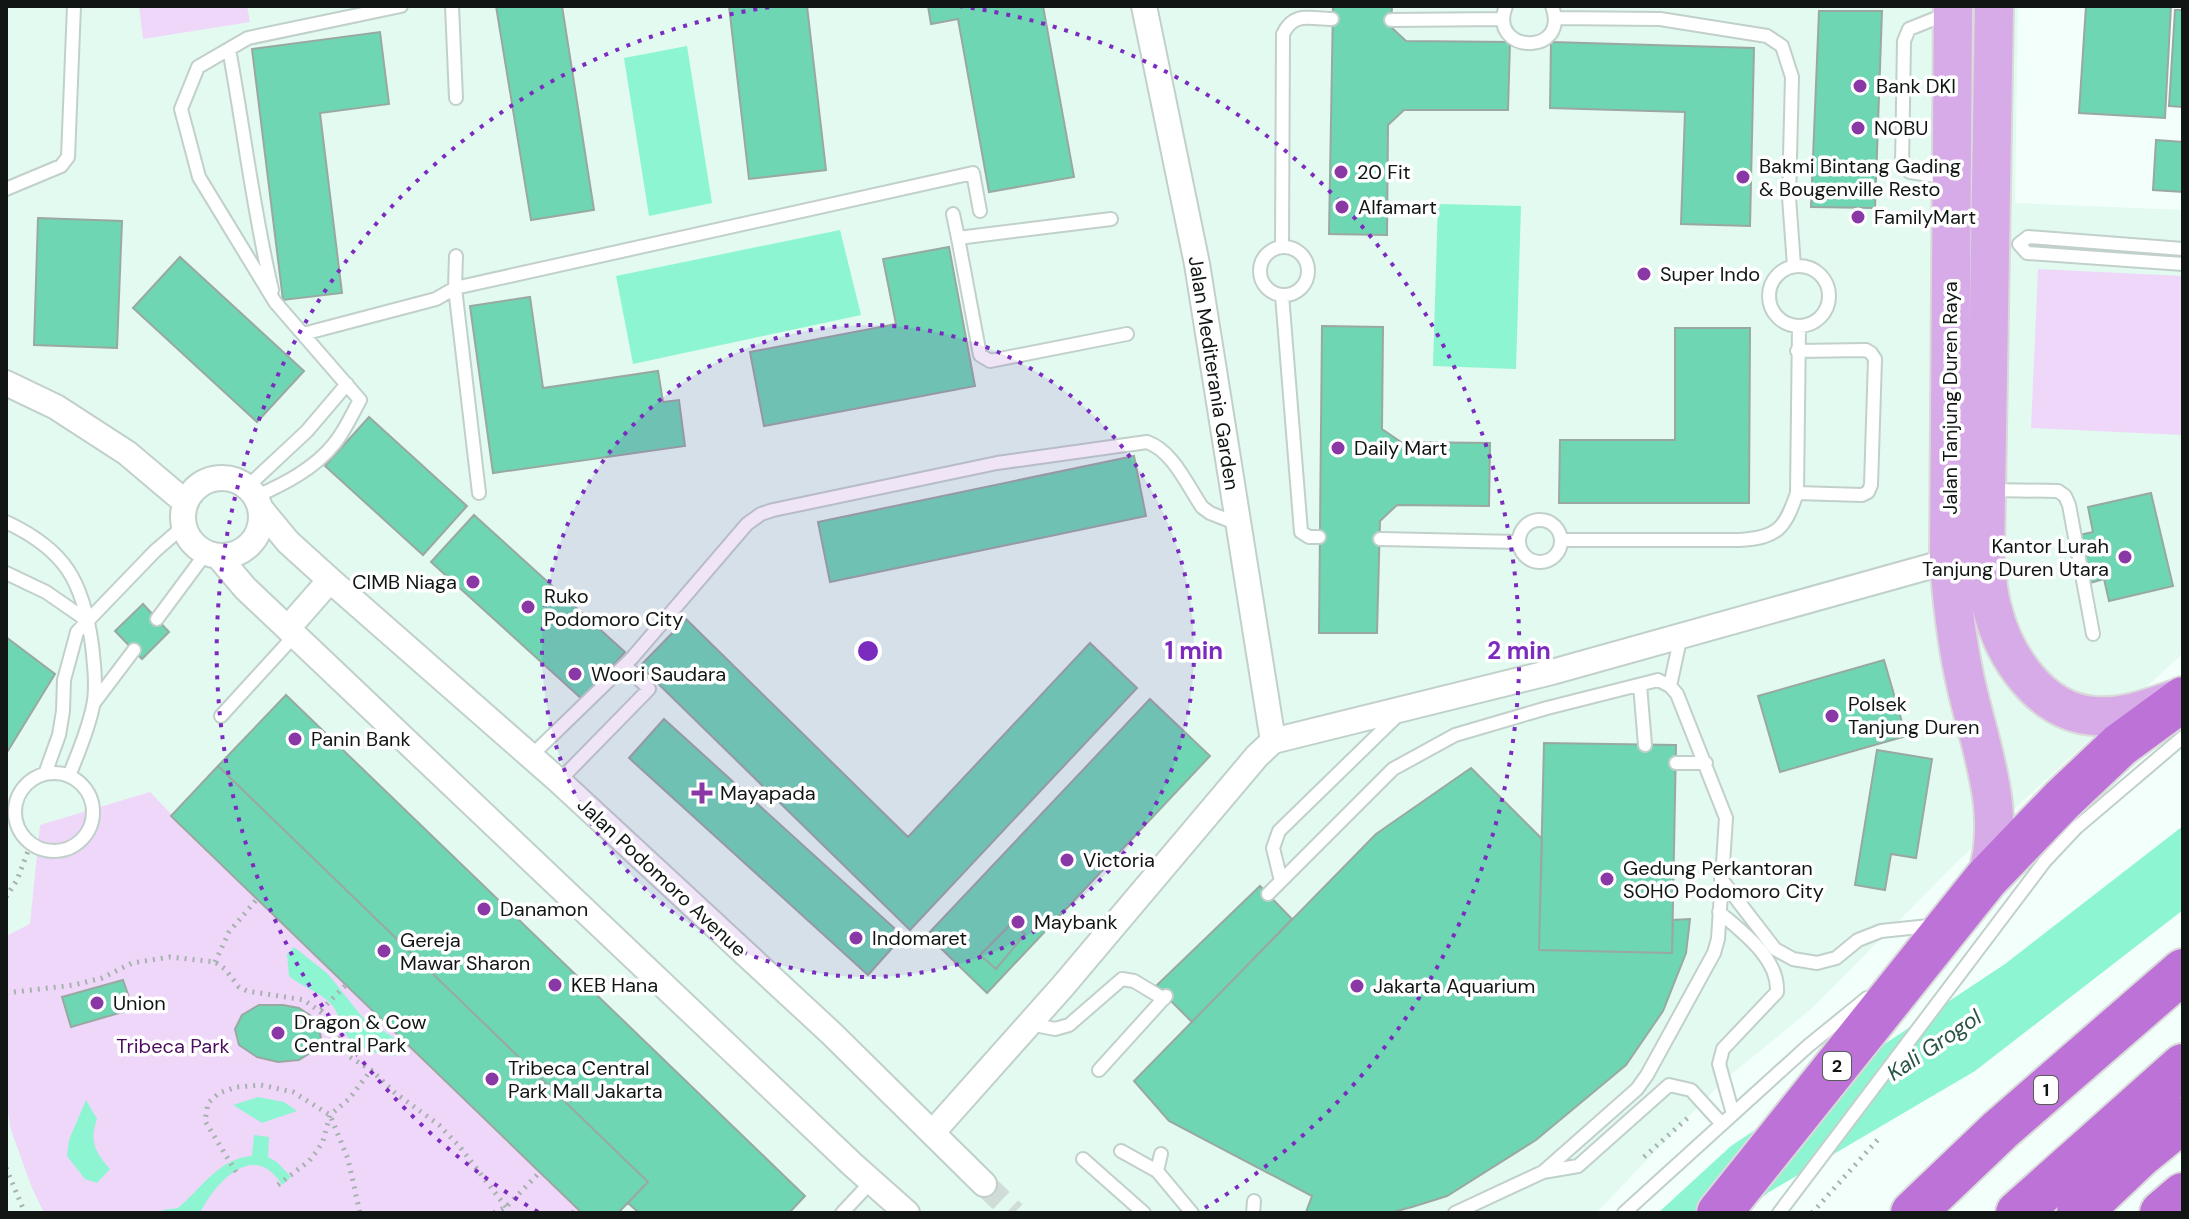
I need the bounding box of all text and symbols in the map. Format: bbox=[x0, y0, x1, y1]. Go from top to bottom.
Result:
place label: Bank DKI bbox=[1876, 73, 1956, 99]
marker: Bank DKI bbox=[1851, 77, 1869, 95]
place label: NOBU bbox=[1874, 115, 1928, 141]
marker: NOBU bbox=[1849, 119, 1867, 137]
place label: Bakmi Bintang Gading & Bougenville Resto bbox=[1759, 153, 1961, 202]
place label: 20 Fit bbox=[1357, 159, 1411, 185]
marker: 20 Fit bbox=[1332, 163, 1350, 181]
marker: Bakmi Bintang Gading & Bougenville Resto bbox=[1734, 168, 1752, 186]
place label: Alfamart bbox=[1358, 194, 1437, 220]
marker: Alfamart bbox=[1333, 198, 1351, 216]
place label: FamilyMart bbox=[1874, 204, 1976, 230]
marker: FamilyMart bbox=[1849, 208, 1867, 226]
street label: Jalan Mediterania Garden bbox=[1183, 254, 1245, 492]
place label: Super Indo bbox=[1660, 261, 1760, 287]
marker: Super Indo bbox=[1635, 265, 1653, 283]
street label: Jalan Tanjung Duren Raya bbox=[1937, 281, 1963, 515]
place label: Daily Mart bbox=[1354, 435, 1447, 461]
marker: Daily Mart bbox=[1329, 439, 1347, 457]
place label: Kantor Lurah Tanjung Duren Utara bbox=[1922, 533, 2109, 582]
marker: Kantor Lurah Tanjung Duren Utara bbox=[2116, 548, 2134, 566]
place label: CIMB Niaga bbox=[352, 569, 457, 595]
marker: CIMB Niaga bbox=[464, 573, 482, 591]
place label: Ruko Podomoro City bbox=[544, 583, 683, 632]
marker: Ruko Podomoro City bbox=[519, 598, 537, 616]
text: 1 min bbox=[1165, 635, 1223, 666]
text: 2 min bbox=[1487, 635, 1551, 666]
centre of rings bbox=[854, 637, 882, 665]
place label: Woori Saudara bbox=[591, 661, 726, 687]
marker: Woori Saudara bbox=[566, 665, 584, 683]
place label: Polsek Tanjung Duren bbox=[1848, 691, 1979, 740]
marker: Polsek Tanjung Duren bbox=[1823, 707, 1841, 725]
place label: Panin Bank bbox=[311, 726, 411, 752]
marker: Panin Bank bbox=[286, 730, 304, 748]
place label: Mayapada bbox=[720, 780, 816, 806]
marker: Mayapada bbox=[691, 782, 713, 804]
street label: Jalan Podomoro Avenue bbox=[572, 792, 752, 962]
place label: Victoria bbox=[1083, 847, 1155, 873]
marker: Victoria bbox=[1058, 851, 1076, 869]
place label: Gedung Perkantoran SOHO Podomoro City bbox=[1623, 855, 1824, 904]
marker: Gedung Perkantoran SOHO Podomoro City bbox=[1598, 870, 1616, 888]
place label: Danamon bbox=[500, 896, 588, 922]
marker: Danamon bbox=[475, 900, 493, 918]
place label: Maybank bbox=[1034, 909, 1117, 935]
marker: Maybank bbox=[1009, 913, 1027, 931]
place label: Indomaret bbox=[872, 925, 967, 951]
place label: Gereja Mawar Sharon bbox=[400, 927, 530, 976]
marker: Indomaret bbox=[847, 929, 865, 947]
marker: Gereja Mawar Sharon bbox=[375, 942, 393, 960]
place label: KEB Hana bbox=[571, 972, 658, 998]
place label: Jakarta Aquarium bbox=[1373, 973, 1535, 999]
marker: KEB Hana bbox=[546, 976, 564, 994]
marker: Jakarta Aquarium bbox=[1348, 977, 1366, 995]
place label: Union bbox=[113, 990, 166, 1016]
marker: Union bbox=[88, 994, 106, 1012]
water label: Kali Grogol bbox=[1881, 1002, 1988, 1087]
place label: Dragon & Cow Central Park bbox=[294, 1009, 427, 1058]
marker: Dragon & Cow Central Park bbox=[269, 1024, 287, 1042]
park label: Tribeca Park bbox=[116, 1033, 230, 1059]
road number: 2 bbox=[1823, 1052, 1851, 1080]
place label: Tribeca Central Park Mall Jakarta bbox=[508, 1055, 663, 1104]
marker: Tribeca Central Park Mall Jakarta bbox=[483, 1070, 501, 1088]
road number: 1 bbox=[2034, 1076, 2058, 1104]

